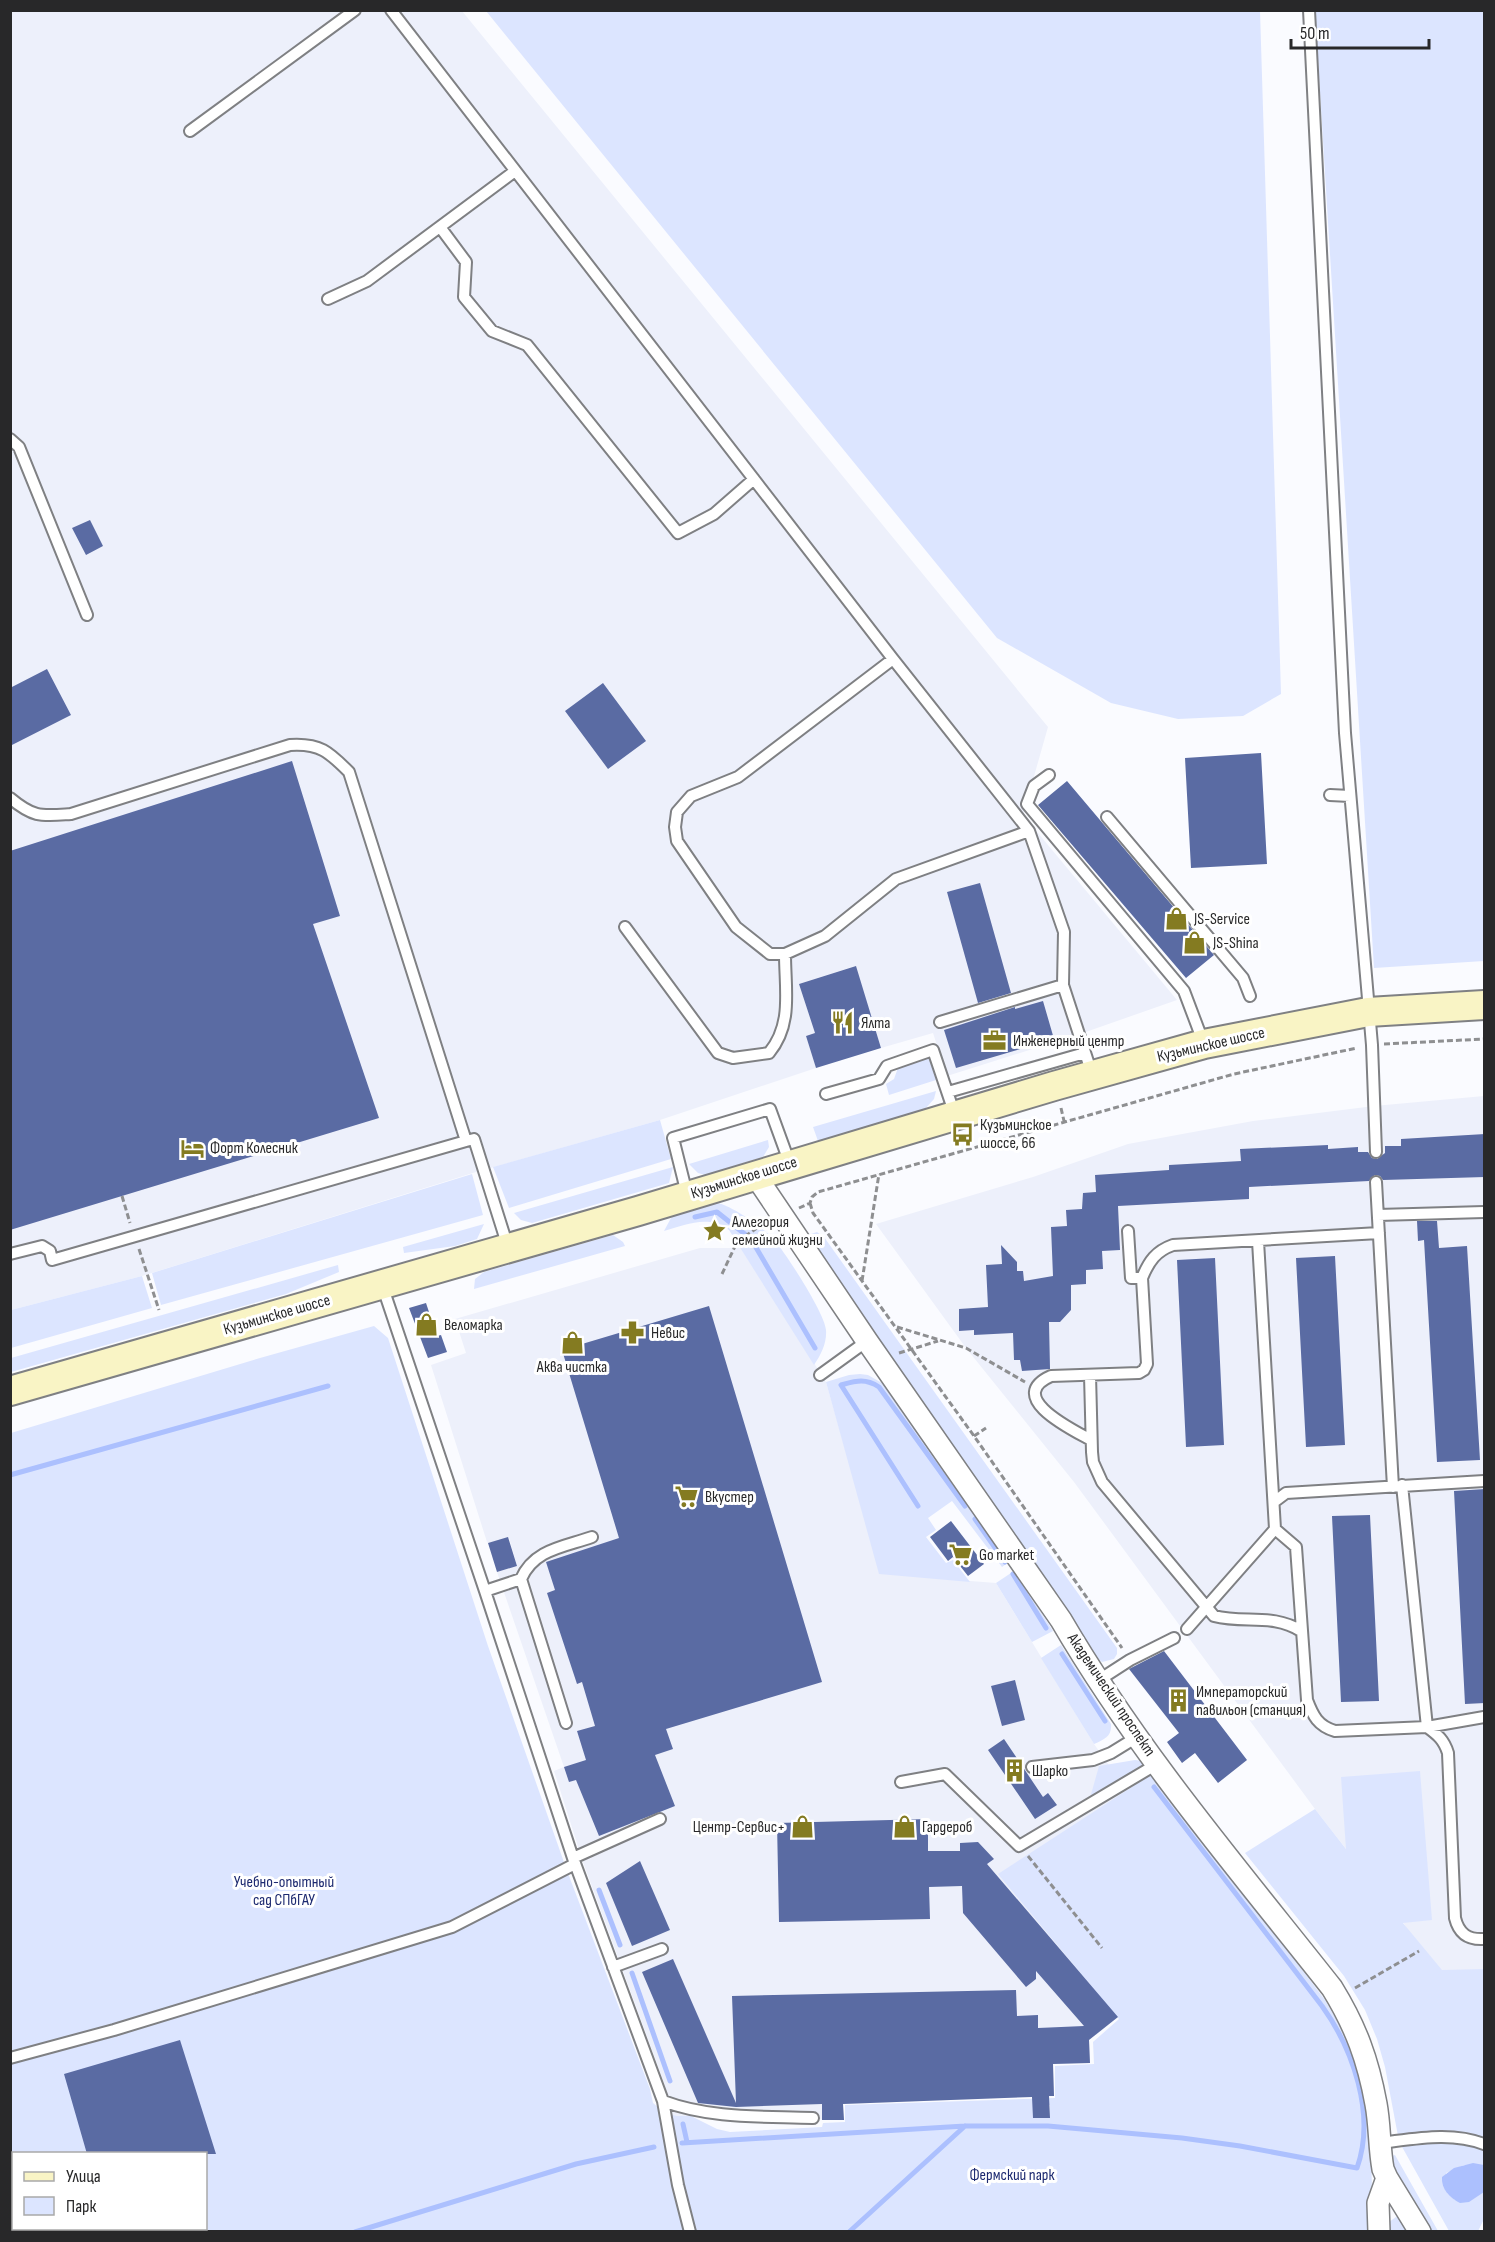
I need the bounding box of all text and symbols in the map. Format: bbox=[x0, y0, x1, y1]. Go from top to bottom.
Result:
scale bar bbox=[1291, 12, 1429, 50]
text: 50 m bbox=[1300, 23, 1330, 44]
shop icon: JS-Service bbox=[1163, 906, 1189, 932]
place label: JS-Service bbox=[1193, 910, 1250, 929]
shop icon: JS-Shina bbox=[1182, 930, 1208, 956]
place label: JS-Shina bbox=[1212, 934, 1259, 953]
restaurant icon: Ялта bbox=[830, 1010, 856, 1036]
place label: Ялта bbox=[861, 1014, 890, 1033]
street label: Кузьминское шоссе bbox=[1155, 1023, 1267, 1067]
office icon: Инженерный центр bbox=[982, 1028, 1008, 1054]
place label: Инженерный центр bbox=[1013, 1032, 1124, 1051]
place label: Кузьминское шоссе, 66 bbox=[980, 1116, 1052, 1153]
bus stop icon: Кузьминское шоссе, 66 bbox=[949, 1121, 975, 1147]
hotel icon: Форт Колесник bbox=[179, 1135, 205, 1161]
place label: Форт Колесник bbox=[210, 1139, 299, 1158]
street label: Кузьминское шоссе bbox=[689, 1153, 799, 1203]
place label: Аллегория семейной жизни bbox=[731, 1213, 823, 1250]
place icon: Аллегория семейной жизни bbox=[701, 1218, 727, 1244]
street label: Кузьминское шоссе bbox=[221, 1291, 333, 1339]
shop icon: Веломарка bbox=[413, 1312, 439, 1338]
place label: Веломарка bbox=[444, 1316, 503, 1335]
pharmacy icon: Невис bbox=[620, 1320, 646, 1346]
place label: Невис bbox=[651, 1324, 685, 1343]
shop icon: Аква чистка bbox=[559, 1329, 585, 1355]
place label: Аква чистка bbox=[536, 1358, 607, 1377]
supermarket icon: Вкустер bbox=[674, 1484, 700, 1510]
place label: Вкустер bbox=[705, 1488, 754, 1507]
supermarket icon: Go market bbox=[948, 1542, 974, 1568]
place label: Go market bbox=[979, 1546, 1034, 1565]
street label: Академический проспект bbox=[1062, 1629, 1159, 1760]
place label: Императорский павильон (станция) bbox=[1196, 1683, 1306, 1720]
building icon: Императорский павильон (станция) bbox=[1165, 1688, 1191, 1714]
building icon: Шарко bbox=[1001, 1758, 1027, 1784]
place label: Шарко bbox=[1032, 1762, 1068, 1781]
shop icon: Центр-Сервис+ bbox=[790, 1814, 816, 1840]
shop icon: Гардероб bbox=[891, 1814, 917, 1840]
place label: Центр-Сервис+ bbox=[693, 1818, 785, 1837]
place label: Гардероб bbox=[922, 1818, 973, 1837]
park label: Учебно-опытный сад СПбГАУ bbox=[234, 1873, 334, 1910]
legend bbox=[12, 2152, 207, 2230]
text: Улица bbox=[66, 2166, 101, 2187]
park label: Фермский парк bbox=[969, 2166, 1055, 2185]
text: Парк bbox=[66, 2196, 97, 2217]

